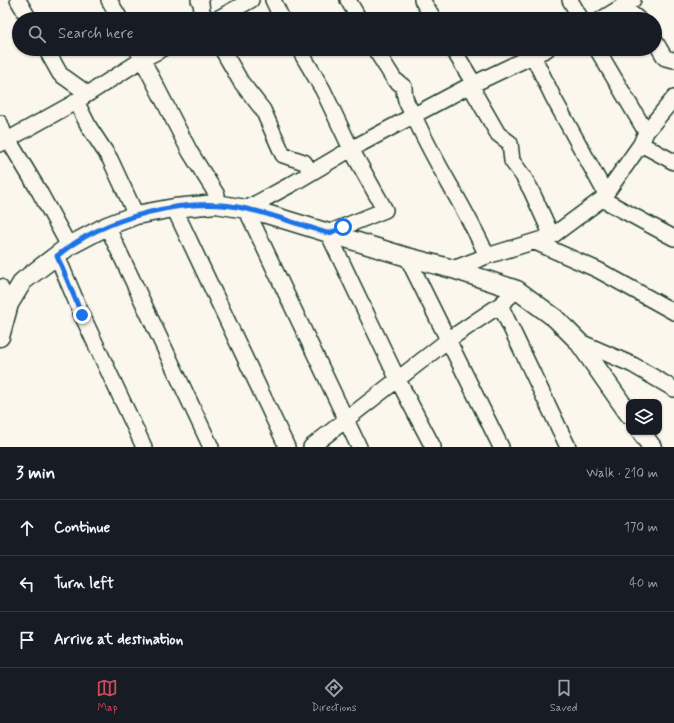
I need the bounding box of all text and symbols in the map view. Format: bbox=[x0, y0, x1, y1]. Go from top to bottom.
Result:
search box bbox=[12, 12, 662, 56]
icon: search bbox=[26, 23, 48, 45]
text: Search here bbox=[58, 24, 134, 44]
route start bbox=[334, 218, 352, 236]
route end bbox=[73, 306, 91, 324]
map controls bbox=[626, 399, 662, 435]
button: layers bbox=[626, 399, 662, 435]
text: 3 min bbox=[16, 462, 55, 484]
text: Walk · 210 m bbox=[586, 465, 658, 482]
icon: ahead bbox=[16, 517, 38, 539]
text: Continue bbox=[54, 518, 110, 538]
text: 170 m bbox=[624, 519, 658, 536]
icon: left bbox=[16, 573, 38, 595]
text: Turn left bbox=[54, 574, 114, 594]
text: 40 m bbox=[629, 575, 658, 592]
icon: arrive bbox=[16, 629, 38, 651]
text: Arrive at destination bbox=[54, 630, 183, 650]
tab: Map bbox=[96, 677, 118, 715]
tab: Directions bbox=[311, 677, 357, 715]
tab: Saved bbox=[550, 677, 577, 715]

